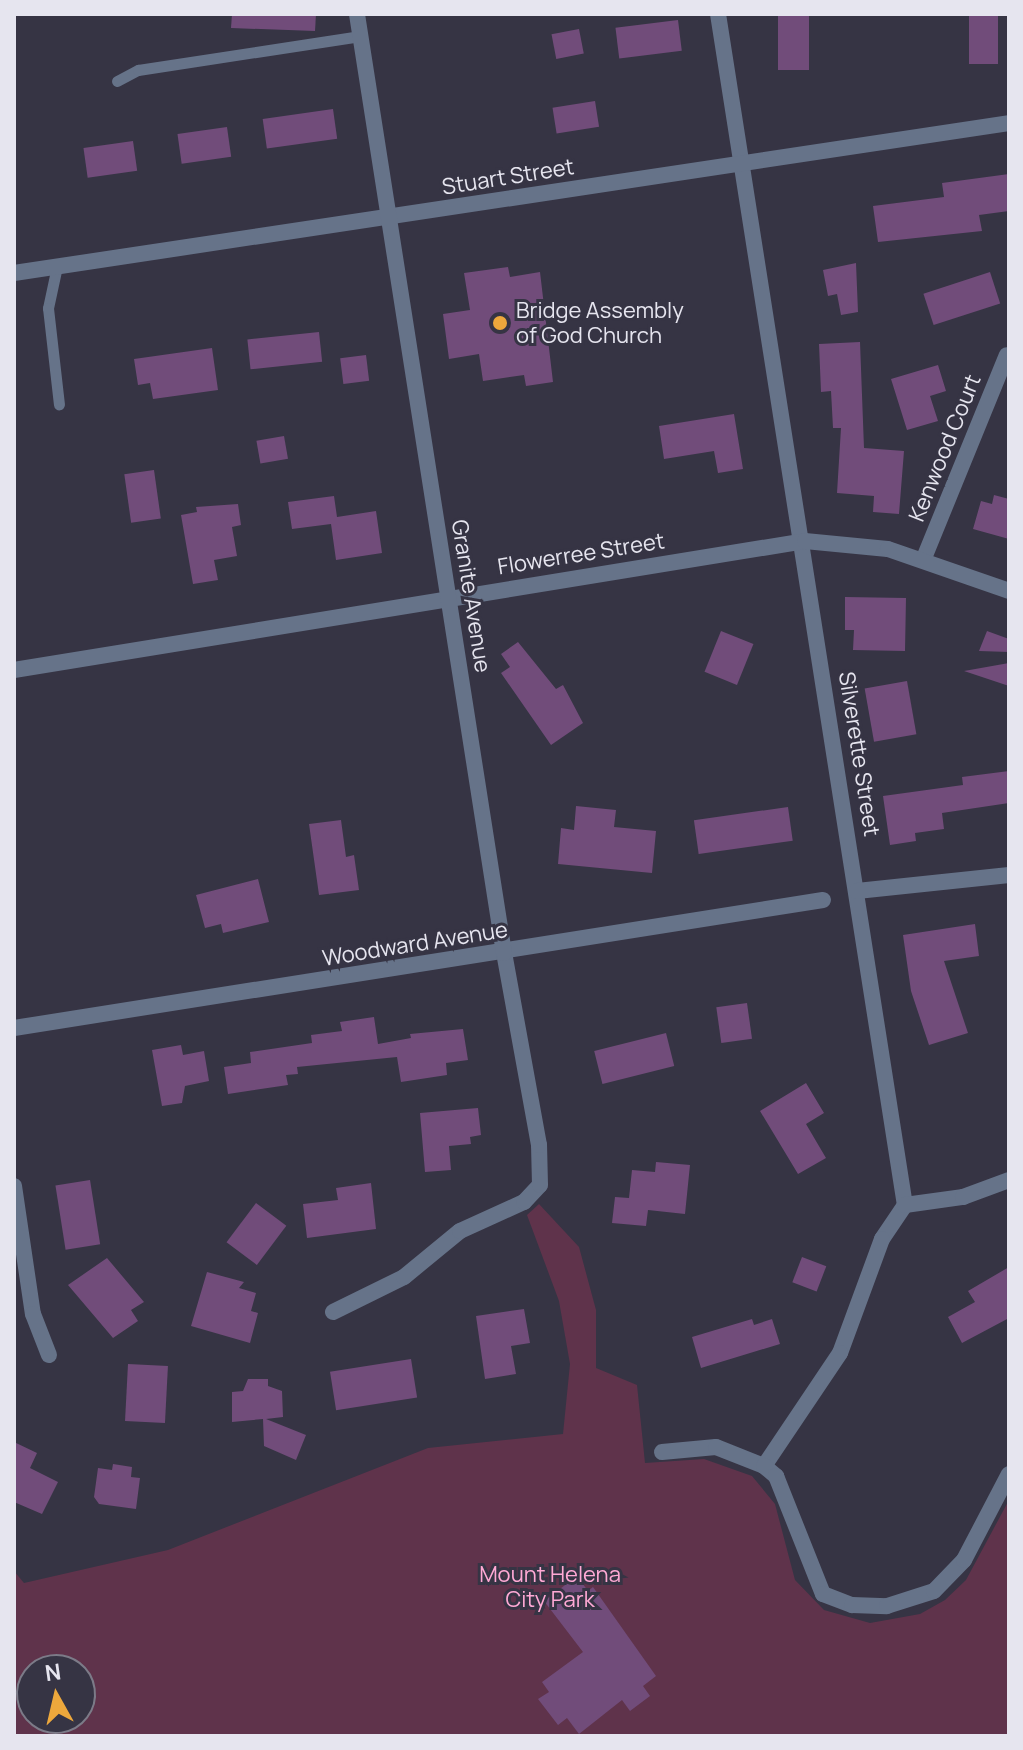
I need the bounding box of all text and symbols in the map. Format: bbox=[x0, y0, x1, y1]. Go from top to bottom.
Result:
street label: Stuart Street bbox=[440, 154, 576, 200]
place label: Bridge Assembly of God Church bbox=[516, 297, 684, 348]
marker: Bridge Assembly of God Church bbox=[491, 314, 509, 332]
street label: Kenwood Court bbox=[903, 371, 987, 525]
street label: Granite Avenue bbox=[446, 518, 496, 674]
street label: Flowerree Street bbox=[496, 528, 666, 580]
street label: Silverette Street bbox=[833, 670, 885, 838]
street label: Woodward Avenue bbox=[320, 916, 510, 972]
park label: Mount Helena City Park bbox=[479, 1561, 621, 1612]
north arrow bbox=[16, 1654, 96, 1734]
text: N bbox=[43, 1656, 63, 1688]

